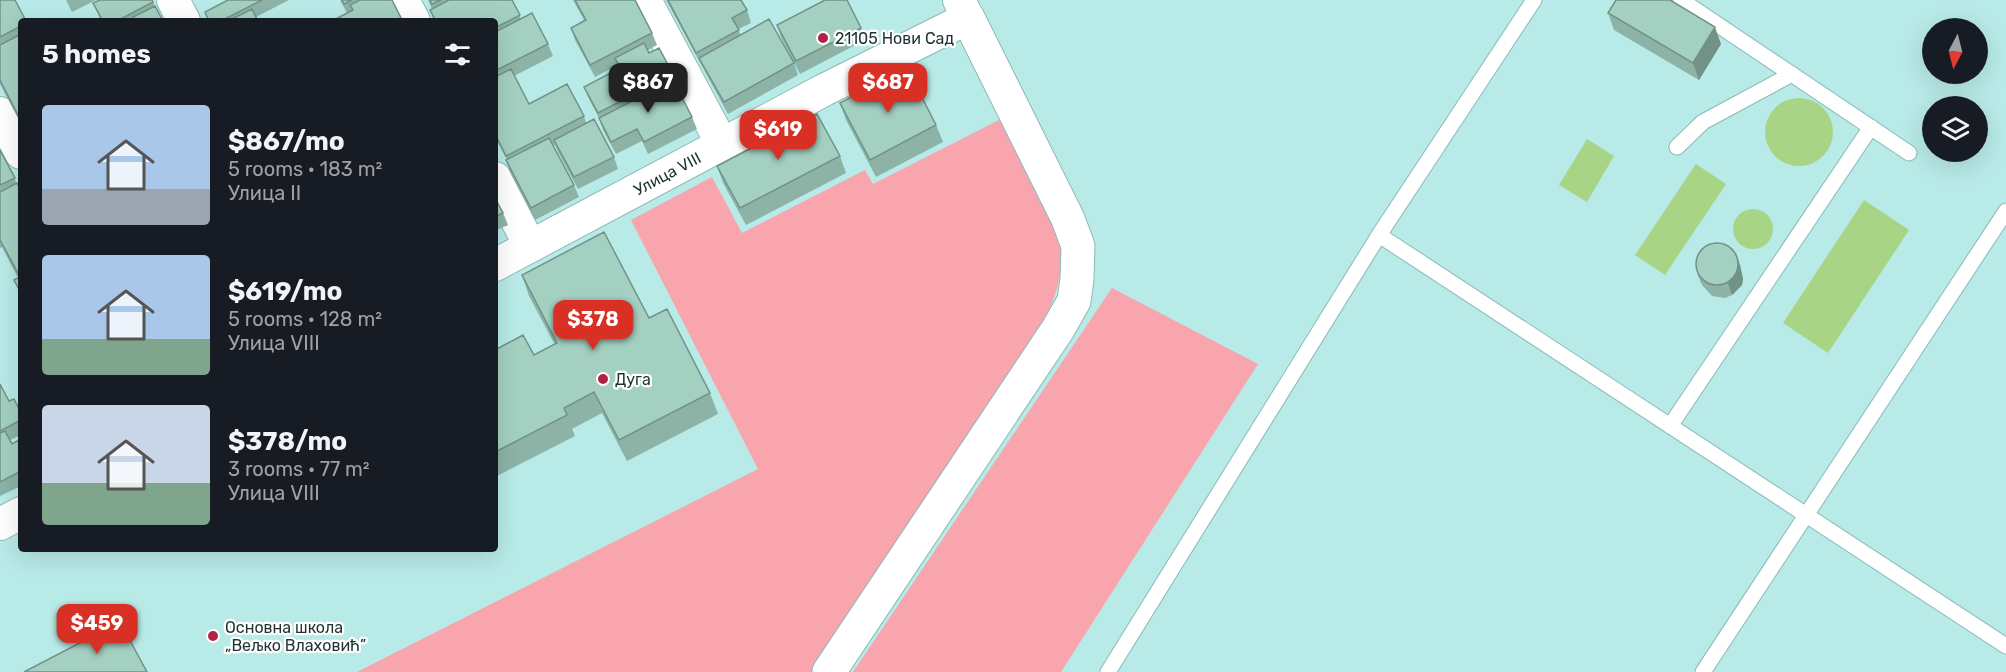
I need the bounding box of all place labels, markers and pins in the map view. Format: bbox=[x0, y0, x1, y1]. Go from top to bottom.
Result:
place label: 21105 Нови Сад bbox=[835, 29, 954, 48]
marker: 21105 Нови Сад bbox=[816, 31, 830, 45]
pin: $867 bbox=[612, 63, 684, 114]
pin: $687 bbox=[852, 63, 924, 114]
pin: $619 bbox=[742, 110, 814, 161]
pin: $378 bbox=[557, 300, 629, 351]
place label: Дуга bbox=[615, 370, 651, 389]
marker: Дуга bbox=[596, 372, 610, 386]
pin: $459 bbox=[61, 604, 133, 655]
place label: Основна школа „Вељко Влаховић” bbox=[225, 618, 366, 655]
marker: Основна школа „Вељко Влаховић” bbox=[206, 629, 220, 643]

